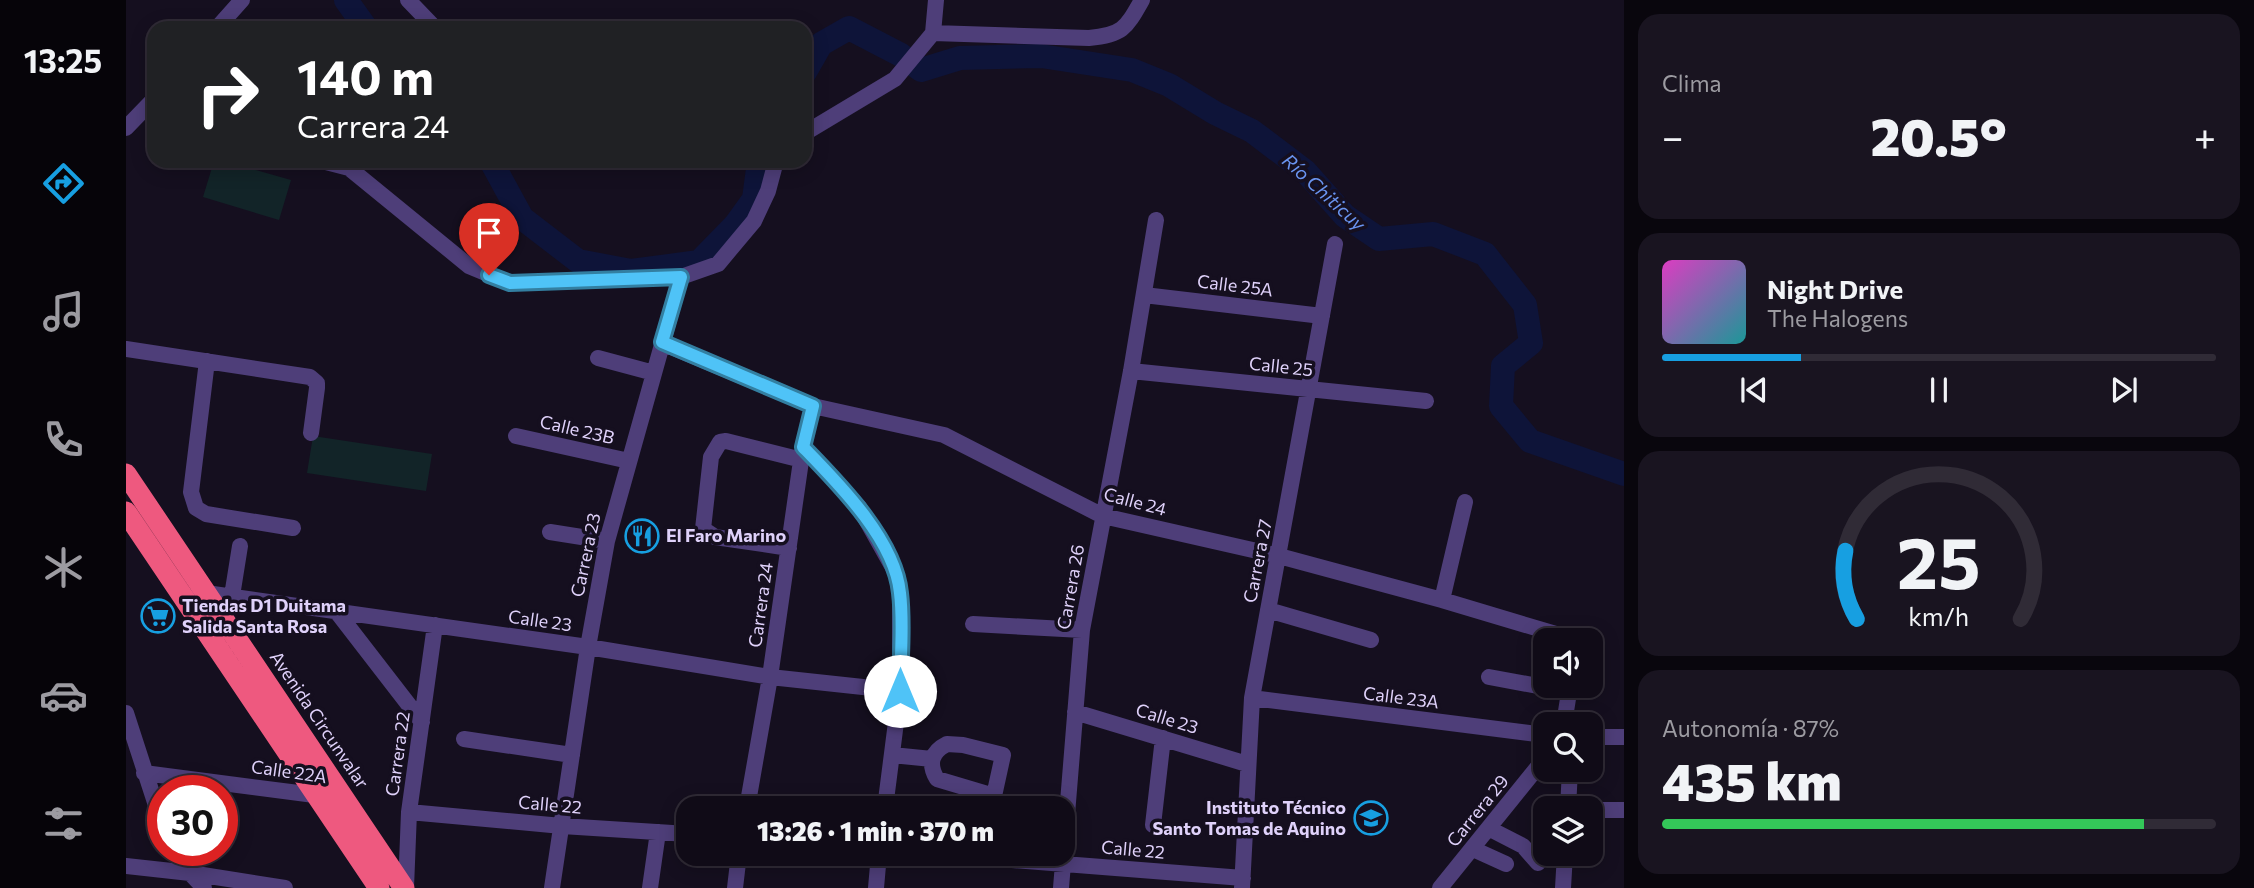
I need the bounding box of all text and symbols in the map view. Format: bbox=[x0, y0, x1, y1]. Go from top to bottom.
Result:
text: 13:25 bbox=[24, 40, 102, 80]
text: 140 m bbox=[297, 45, 434, 105]
icon: right bbox=[182, 49, 273, 140]
text: Clima bbox=[1662, 69, 1722, 97]
text: 20.5° bbox=[1870, 103, 2007, 167]
text: Carrera 24 bbox=[297, 105, 449, 145]
text: − bbox=[1662, 112, 1684, 159]
text: + bbox=[2194, 112, 2216, 159]
water label: Río Chiticuy bbox=[1278, 148, 1372, 236]
icon: directions bbox=[39, 159, 88, 208]
pin bbox=[459, 203, 519, 275]
icon: arrive bbox=[470, 214, 508, 252]
street label: Calle 25A bbox=[1196, 269, 1274, 301]
text: Night Drive bbox=[1767, 273, 1903, 304]
icon: music bbox=[39, 287, 88, 336]
text: The Halogens bbox=[1767, 304, 1908, 332]
street label: Calle 25 bbox=[1248, 352, 1314, 380]
icon: previous bbox=[1735, 371, 1773, 409]
icon: pause bbox=[1920, 371, 1958, 409]
icon: next bbox=[2105, 371, 2143, 409]
street label: Calle 23B bbox=[538, 410, 617, 448]
icon: phone bbox=[39, 415, 88, 464]
street label: Calle 24 bbox=[1101, 482, 1169, 520]
street label: Carrera 23 bbox=[565, 511, 605, 599]
text: 25 bbox=[1897, 516, 1981, 605]
restaurant icon: El Faro Marino bbox=[623, 517, 661, 555]
street label: Carrera 27 bbox=[1238, 517, 1276, 604]
place label: El Faro Marino bbox=[666, 524, 786, 546]
icon: climate bbox=[39, 543, 88, 592]
street label: Carrera 26 bbox=[1052, 543, 1088, 631]
street label: Carrera 24 bbox=[743, 561, 777, 649]
place label: Tiendas D1 Duitama Salida Santa Rosa bbox=[182, 594, 346, 637]
supermarket icon: Tiendas D1 Duitama Salida Santa Rosa bbox=[139, 597, 177, 635]
text: km/h bbox=[1909, 601, 1969, 631]
street label: Calle 23 bbox=[507, 605, 573, 635]
map controls bbox=[1533, 628, 1603, 866]
button: sound bbox=[1533, 628, 1603, 698]
street label: Avenida Circunvalar bbox=[266, 647, 374, 792]
position arrow bbox=[863, 654, 937, 728]
icon: car bbox=[39, 671, 88, 720]
street label: Calle 23A bbox=[1362, 681, 1440, 713]
street label: Calle 23 bbox=[1133, 698, 1201, 738]
street label: Carrera 22 bbox=[380, 710, 414, 798]
button: search bbox=[1533, 712, 1603, 782]
text: Autonomía · 87% bbox=[1662, 714, 1839, 742]
text: 435 km bbox=[1662, 748, 1842, 812]
street label: Calle 22A bbox=[250, 755, 328, 787]
street label: Carrera 29 bbox=[1442, 770, 1513, 851]
speed limit sign: 30 bbox=[147, 775, 238, 866]
street label: Calle 22 bbox=[517, 790, 583, 818]
place label: Instituto Técnico Santo Tomas de Aquino bbox=[1153, 796, 1346, 839]
button: layers bbox=[1533, 796, 1603, 866]
icon: filters bbox=[39, 799, 88, 848]
school or university icon: Instituto Técnico Santo Tomas de Aquino bbox=[1352, 799, 1390, 837]
text: 13:26 · 1 min · 370 m bbox=[757, 815, 994, 846]
street label: Calle 22 bbox=[1100, 835, 1166, 863]

